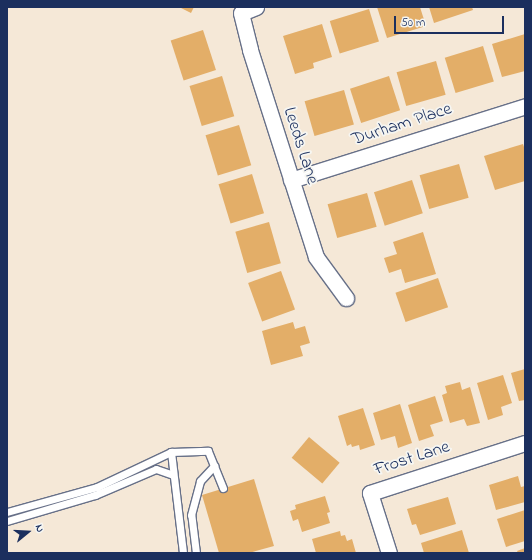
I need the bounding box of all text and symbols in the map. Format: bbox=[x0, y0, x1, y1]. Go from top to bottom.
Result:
scale bar bbox=[396, 8, 506, 34]
text: 50 m bbox=[401, 14, 425, 32]
street label: Durham Place bbox=[349, 99, 455, 151]
street label: Leeds Lane bbox=[277, 105, 323, 187]
street label: Frost Lane bbox=[371, 437, 453, 481]
north arrow bbox=[8, 512, 48, 552]
text: N bbox=[31, 522, 48, 534]

